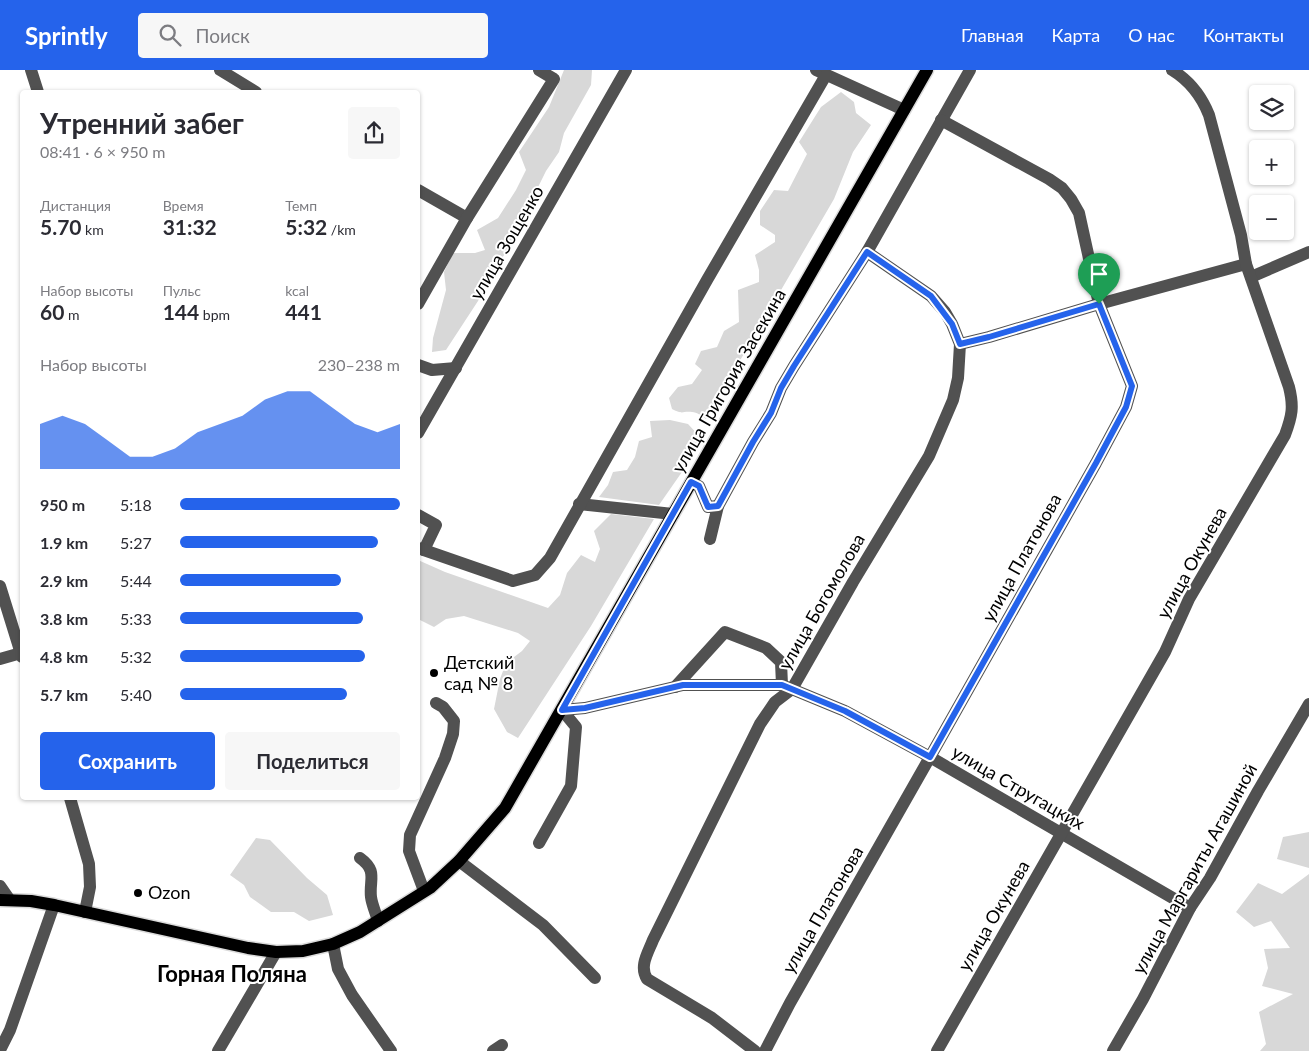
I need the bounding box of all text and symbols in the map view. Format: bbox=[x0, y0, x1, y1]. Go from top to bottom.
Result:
search box bbox=[138, 13, 488, 58]
text: Sprintly bbox=[25, 21, 108, 50]
icon: search bbox=[156, 21, 184, 49]
text: Поиск bbox=[196, 24, 250, 47]
text: Главная bbox=[961, 24, 1024, 46]
text: Карта bbox=[1052, 24, 1100, 46]
text: О нас bbox=[1128, 24, 1175, 46]
text: Контакты bbox=[1203, 24, 1284, 46]
map controls bbox=[1249, 85, 1294, 240]
button: layers bbox=[1249, 85, 1294, 130]
text: Утренний забег bbox=[40, 106, 244, 140]
button: share bbox=[348, 107, 400, 159]
button: + bbox=[1249, 140, 1294, 185]
text: 08:41 · 6 × 950 m bbox=[40, 142, 165, 161]
street label: улица Зощенко bbox=[464, 181, 548, 304]
button: − bbox=[1249, 195, 1294, 240]
text: Дистанция bbox=[40, 197, 111, 214]
text: Время bbox=[163, 197, 204, 214]
text: Темп bbox=[285, 197, 317, 214]
text: 5.70 bbox=[40, 214, 82, 239]
text: 31:32 bbox=[163, 214, 217, 239]
text: 5:32 bbox=[285, 214, 327, 239]
text: km bbox=[82, 221, 104, 238]
text: /km bbox=[327, 221, 356, 238]
pin bbox=[1078, 253, 1120, 304]
icon: arrive bbox=[1085, 260, 1113, 288]
text: Набор высоты bbox=[40, 282, 133, 299]
text: Пульс bbox=[163, 282, 201, 299]
text: kcal bbox=[285, 282, 309, 299]
street label: улица Григория Засекина bbox=[666, 285, 790, 476]
text: 60 bbox=[40, 299, 64, 324]
text: 144 bbox=[163, 299, 199, 324]
text: 441 bbox=[285, 299, 322, 324]
text: m bbox=[64, 306, 79, 323]
text: bpm bbox=[199, 306, 230, 323]
text: Набор высоты bbox=[40, 355, 147, 374]
text: 230–238 m bbox=[318, 355, 400, 374]
street label: улица Платонова bbox=[977, 490, 1065, 625]
text: 950 m bbox=[40, 495, 85, 514]
text: 5:18 bbox=[120, 495, 152, 514]
street label: улица Окунева bbox=[1151, 503, 1231, 622]
street label: улица Богомолова bbox=[773, 530, 869, 673]
text: 1.9 km bbox=[40, 533, 88, 552]
text: 5:27 bbox=[120, 533, 152, 552]
text: 2.9 km bbox=[40, 571, 88, 590]
text: 5:44 bbox=[120, 571, 152, 590]
text: 3.8 km bbox=[40, 609, 88, 628]
text: 5:33 bbox=[120, 609, 152, 628]
text: 4.8 km bbox=[40, 647, 88, 666]
text: 5:32 bbox=[120, 647, 152, 666]
place label: Детский сад № 8 bbox=[444, 651, 514, 694]
marker: Детский сад № 8 bbox=[428, 667, 440, 679]
text: 5.7 km bbox=[40, 685, 88, 704]
text: 5:40 bbox=[120, 685, 152, 704]
button: Сохранить bbox=[40, 732, 215, 790]
button: Поделиться bbox=[225, 732, 400, 790]
street label: улица Стругацких bbox=[948, 740, 1089, 834]
street label: улица Маргариты Агашиной bbox=[1127, 760, 1261, 977]
street label: улица Платонова bbox=[777, 842, 867, 977]
street label: улица Окунева bbox=[953, 856, 1034, 975]
place label: Ozon bbox=[148, 881, 190, 903]
marker: Ozon bbox=[132, 887, 144, 899]
district label: Горная Поляна bbox=[157, 960, 307, 987]

